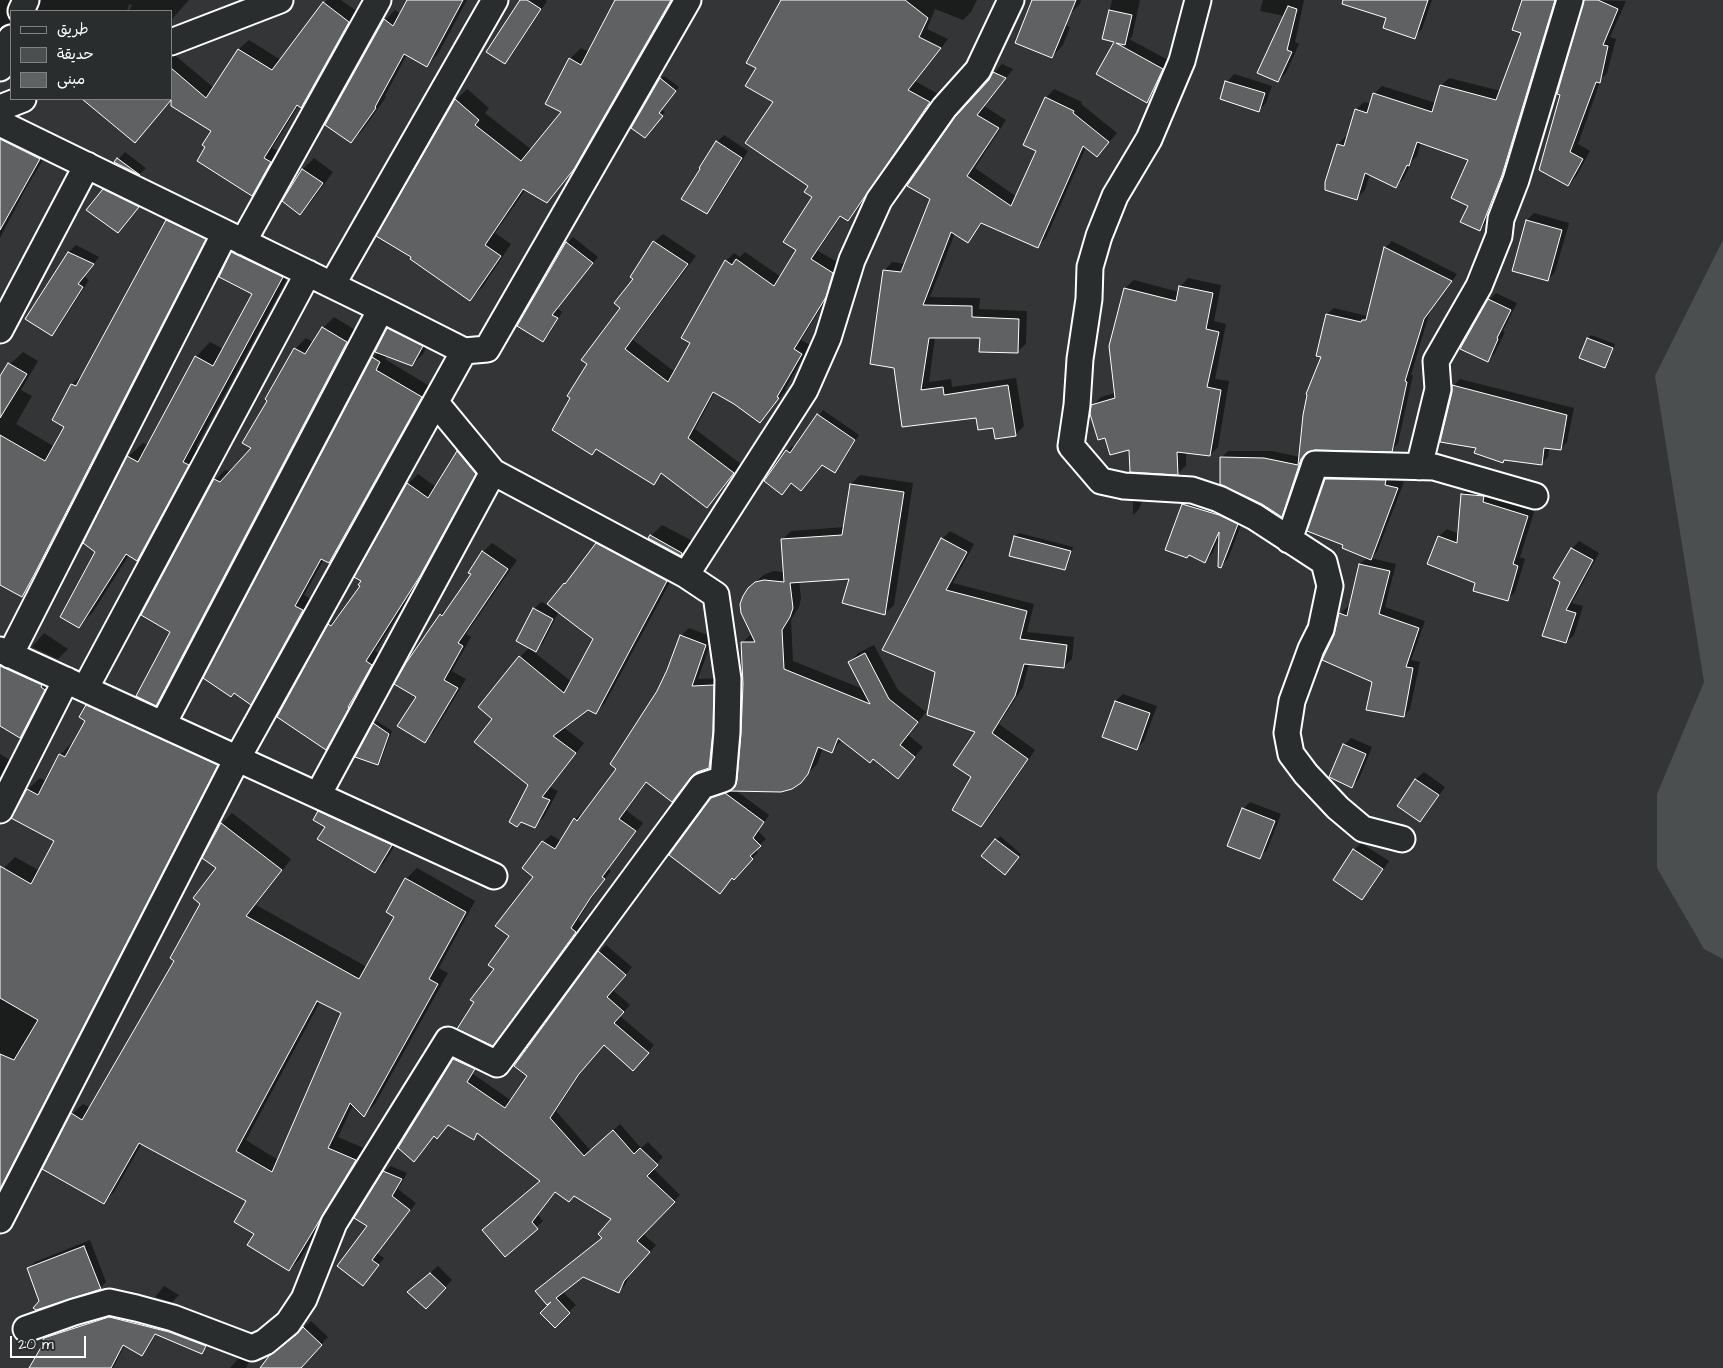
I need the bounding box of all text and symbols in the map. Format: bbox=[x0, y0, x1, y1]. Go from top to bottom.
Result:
legend bbox=[10, 10, 172, 100]
text: طريق bbox=[57, 19, 89, 40]
text: حديقة bbox=[57, 44, 94, 65]
text: مبنى bbox=[57, 69, 85, 90]
scale bar bbox=[12, 1326, 89, 1358]
text: 20 m bbox=[18, 1334, 54, 1355]

